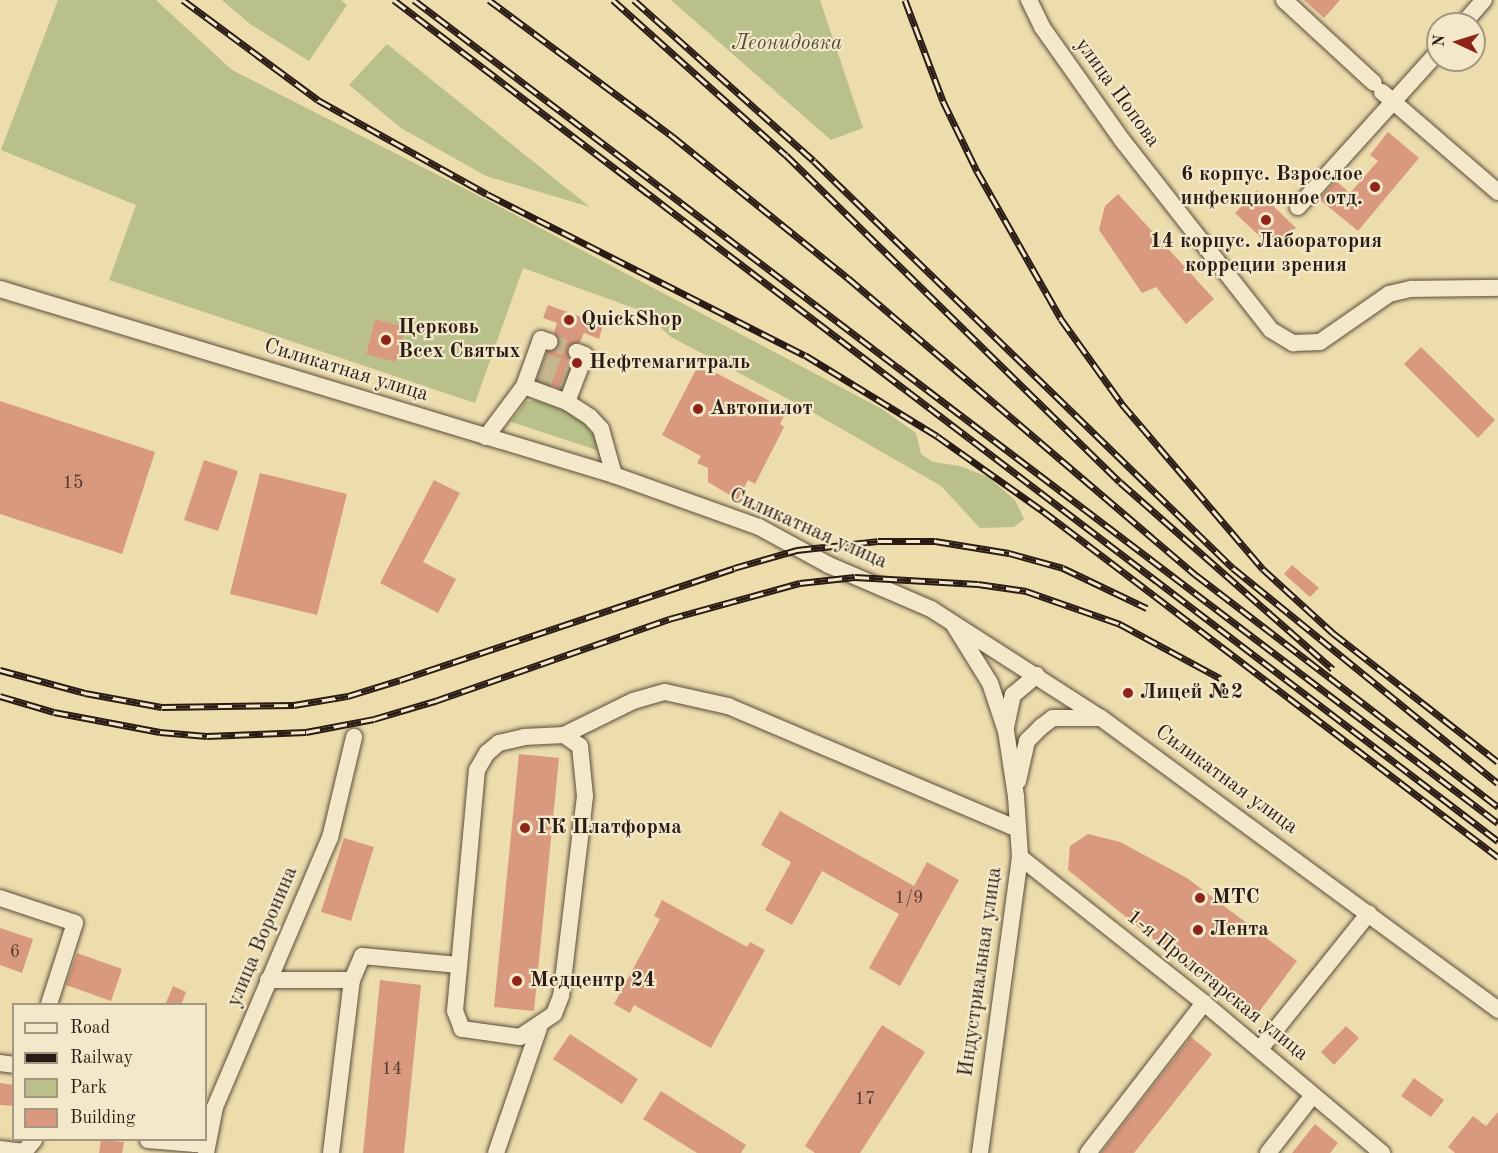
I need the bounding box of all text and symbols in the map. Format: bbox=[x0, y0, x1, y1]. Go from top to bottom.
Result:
north arrow bbox=[1426, 12, 1486, 72]
park label: Леонидовка bbox=[732, 31, 842, 57]
street label: улица Попова bbox=[1069, 33, 1165, 153]
text: N bbox=[1432, 34, 1448, 48]
place label: 6 корпус. Взрослое инфекционное отд. bbox=[1181, 162, 1363, 212]
marker: 6 корпус. Взрослое инфекционное отд. bbox=[1368, 180, 1382, 194]
marker: 14 корпус. Лаборатория корреции зрения bbox=[1259, 213, 1273, 227]
place label: 14 корпус. Лаборатория корреции зрения bbox=[1150, 229, 1382, 279]
place label: QuickShop bbox=[581, 307, 682, 333]
marker: QuickShop bbox=[562, 313, 576, 327]
place label: Церковь Всех Святых bbox=[398, 315, 520, 365]
marker: Церковь Всех Святых bbox=[379, 333, 393, 347]
street label: Силикатная улица bbox=[261, 334, 431, 408]
place label: Нефтемагитраль bbox=[589, 350, 750, 376]
marker: Нефтемагитраль bbox=[570, 356, 584, 370]
place label: Автопилот bbox=[710, 396, 813, 422]
marker: Автопилот bbox=[691, 402, 705, 416]
house number: 15 bbox=[63, 472, 83, 494]
street label: Силикатная улица bbox=[725, 483, 891, 575]
place label: Лицей №2 bbox=[1140, 680, 1243, 706]
marker: Лицей №2 bbox=[1121, 686, 1135, 700]
street label: Силикатная улица bbox=[1150, 720, 1302, 840]
place label: ГК Платформа bbox=[537, 815, 682, 841]
marker: ГК Платформа bbox=[518, 821, 532, 835]
street label: улица Воронина bbox=[222, 863, 304, 1011]
street label: Индустриальная улица bbox=[954, 866, 1008, 1078]
place label: МТС bbox=[1212, 885, 1260, 911]
house number: 1/9 bbox=[895, 887, 923, 909]
marker: МТС bbox=[1193, 891, 1207, 905]
street label: 1-я Пролетарская улица bbox=[1121, 905, 1313, 1067]
place label: Лента bbox=[1210, 917, 1269, 943]
marker: Лента bbox=[1191, 923, 1205, 937]
house number: 6 bbox=[10, 941, 20, 963]
place label: Медцентр 24 bbox=[530, 968, 655, 994]
marker: Медцентр 24 bbox=[508, 972, 526, 990]
legend bbox=[12, 1003, 207, 1141]
text: Road bbox=[70, 1019, 110, 1037]
text: Railway bbox=[70, 1049, 133, 1067]
house number: 14 bbox=[382, 1058, 402, 1080]
text: Park bbox=[70, 1079, 107, 1097]
house number: 17 bbox=[855, 1088, 875, 1110]
text: Building bbox=[70, 1109, 135, 1127]

